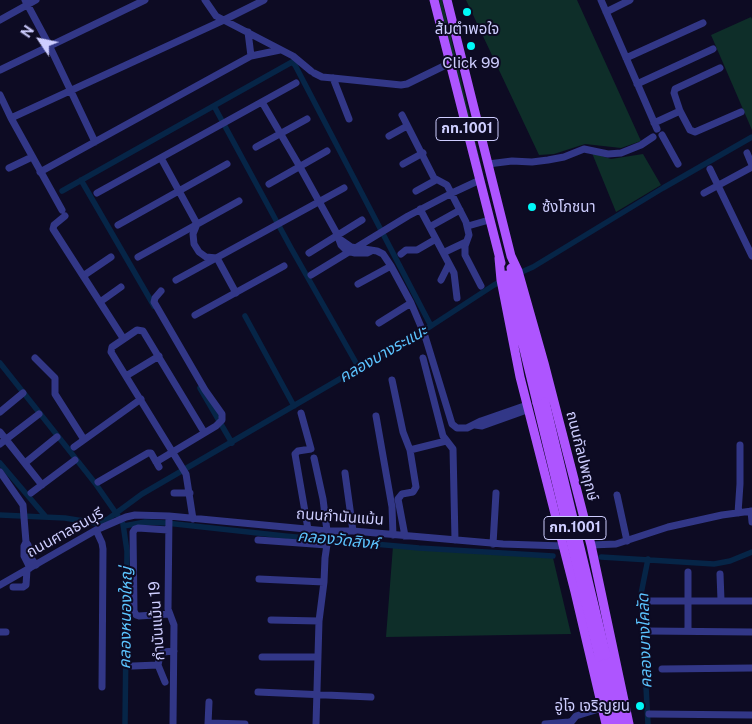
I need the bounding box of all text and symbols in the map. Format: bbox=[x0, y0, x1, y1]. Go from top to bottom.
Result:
marker: ส้มตำพอใจ bbox=[461, 6, 473, 18]
north arrow bbox=[15, 15, 65, 65]
place label: ส้มตำพอใจ bbox=[435, 20, 499, 38]
text: N bbox=[18, 23, 37, 41]
marker: Click 99 bbox=[465, 40, 477, 52]
place label: Click 99 bbox=[442, 54, 500, 72]
road number: กท.1001 bbox=[436, 118, 498, 140]
place label: ซ้งโภชนา bbox=[542, 198, 596, 216]
marker: ซ้งโภชนา bbox=[526, 201, 538, 213]
water label: คลองบางระแนะ bbox=[335, 321, 431, 387]
street label: ถนนกัลปพฤกษ์ bbox=[562, 409, 602, 503]
street label: ถนนศาลธนบุรี bbox=[23, 504, 107, 562]
street label: ถนนกำนันแม้น bbox=[296, 505, 384, 529]
road number: กท.1001 bbox=[544, 516, 606, 540]
water label: คลองวัดสิงห์ bbox=[296, 526, 380, 554]
water label: คลองหนองใหญ่ bbox=[116, 567, 136, 669]
street label: กำนันแม้น 19 bbox=[145, 581, 169, 661]
water label: คลองบางโคลัด bbox=[634, 593, 656, 689]
place label: อู่โจ เจริญยน bbox=[555, 697, 630, 715]
marker: อู่โจ เจริญยน bbox=[634, 700, 646, 712]

